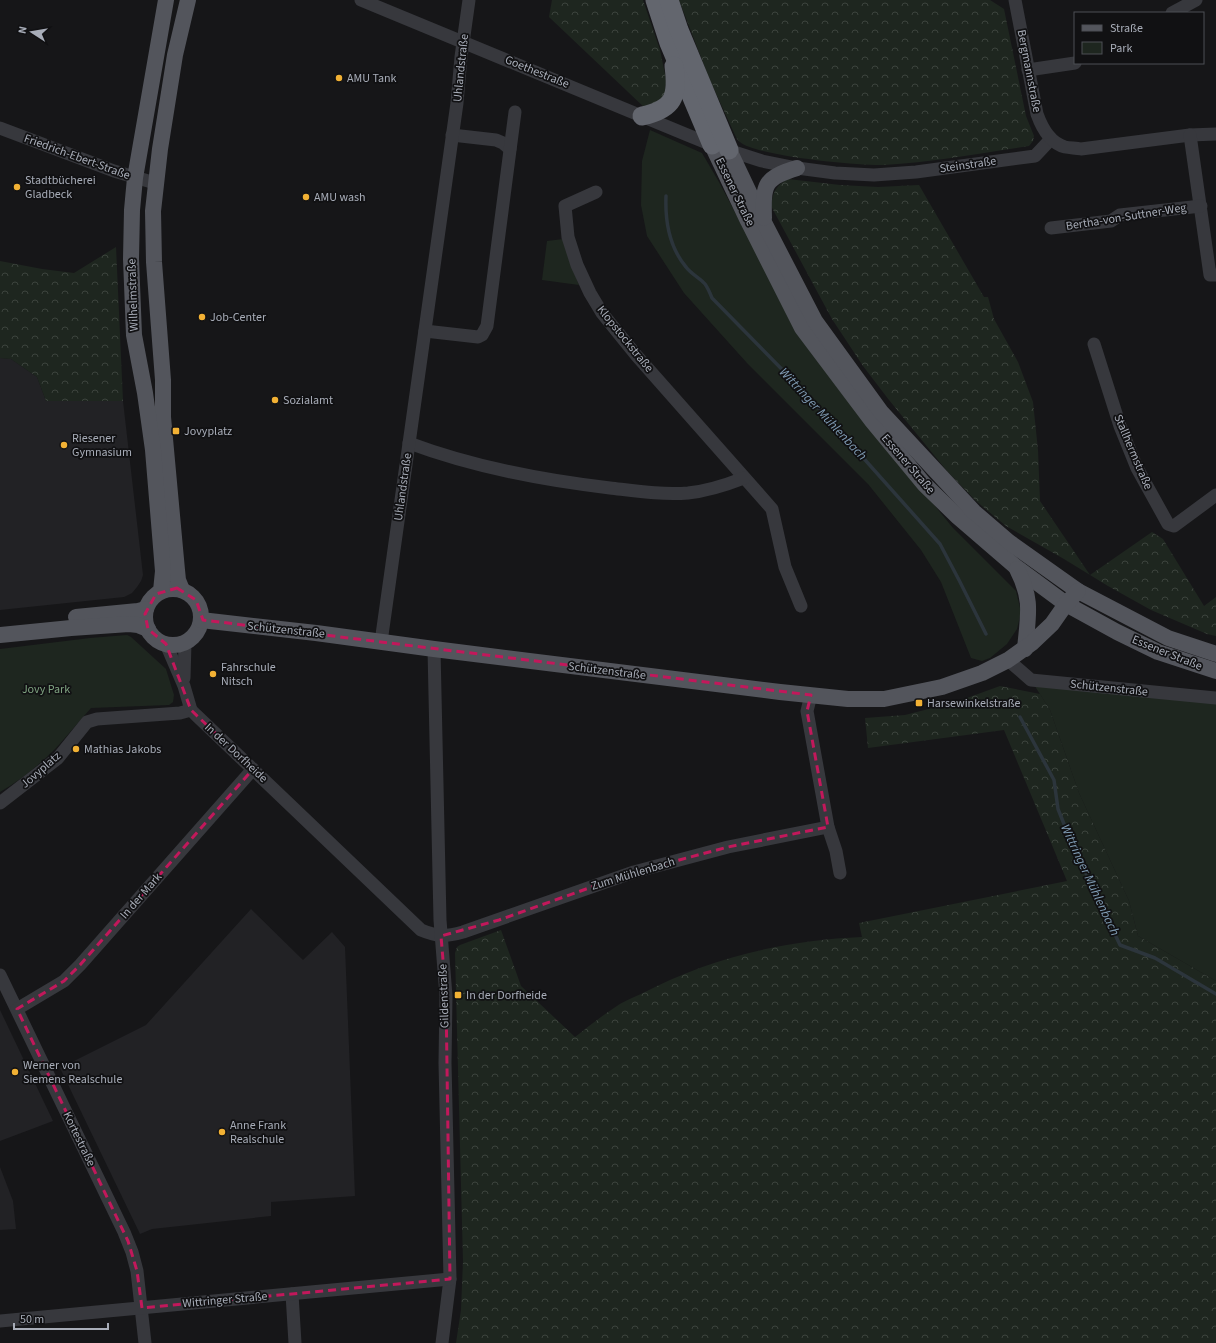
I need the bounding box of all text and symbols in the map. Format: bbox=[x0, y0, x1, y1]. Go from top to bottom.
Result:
north arrow bbox=[12, 12, 52, 52]
legend bbox=[1074, 12, 1204, 64]
text: Straße bbox=[1110, 20, 1143, 37]
text: N bbox=[15, 25, 31, 35]
street label: Bergmannstraße bbox=[1013, 28, 1045, 114]
street label: Uhlandstraße bbox=[449, 33, 473, 103]
text: Park bbox=[1110, 40, 1132, 57]
street label: Goethestraße bbox=[502, 51, 572, 93]
place label: AMU Tank bbox=[347, 70, 397, 87]
marker: AMU Tank bbox=[334, 73, 344, 83]
street label: Friedrich-Ebert-Straße bbox=[22, 130, 132, 184]
street label: Steinstraße bbox=[939, 153, 998, 177]
street label: Essener Straße bbox=[711, 155, 759, 229]
place label: Stadtbücherei Gladbeck bbox=[25, 172, 96, 203]
marker: Stadtbücherei Gladbeck bbox=[12, 182, 22, 192]
place label: AMU wash bbox=[314, 189, 366, 206]
marker: AMU wash bbox=[301, 192, 311, 202]
street label: Bertha-von-Suttner-Weg bbox=[1065, 199, 1187, 235]
street label: Wilhelmstraße bbox=[123, 258, 143, 332]
street label: Klopstockstraße bbox=[593, 302, 657, 376]
place label: Job-Center bbox=[210, 309, 267, 326]
marker: Job-Center bbox=[197, 312, 207, 322]
water label: Wittringer Mühlenbach bbox=[775, 364, 871, 465]
place label: Sozialamt bbox=[283, 392, 333, 409]
marker: Sozialamt bbox=[270, 395, 280, 405]
street label: Stallhermstraße bbox=[1109, 412, 1157, 492]
place label: Jovyplatz bbox=[184, 423, 232, 440]
marker: Jovyplatz bbox=[171, 426, 181, 436]
place label: Riesener Gymnasium bbox=[72, 430, 132, 461]
street label: Essener Straße bbox=[877, 430, 939, 498]
marker: Riesener Gymnasium bbox=[59, 440, 69, 450]
street label: Uhlandstraße bbox=[390, 452, 416, 522]
street label: Schützenstraße bbox=[246, 617, 326, 643]
street label: Essener Straße bbox=[1129, 631, 1205, 675]
street label: Schützenstraße bbox=[567, 658, 647, 684]
place label: Fahrschule Nitsch bbox=[221, 659, 276, 690]
marker: Fahrschule Nitsch bbox=[208, 669, 218, 679]
street label: Schützenstraße bbox=[1069, 675, 1149, 701]
park label: Jovy Park bbox=[22, 681, 70, 698]
place label: Harsewinkelstraße bbox=[927, 695, 1021, 712]
marker: Harsewinkelstraße bbox=[914, 698, 924, 708]
street label: In der Dorfheide bbox=[201, 719, 271, 787]
place label: Mathias Jakobs bbox=[84, 741, 161, 758]
marker: Mathias Jakobs bbox=[71, 744, 81, 754]
street label: Jovyplatz bbox=[17, 748, 65, 792]
water label: Wittringer Mühlenbach bbox=[1056, 821, 1124, 939]
street label: Zum Mühlenbach bbox=[589, 853, 677, 895]
street label: In der Mark bbox=[116, 869, 166, 923]
street label: Gildenstraße bbox=[434, 964, 454, 1028]
place label: In der Dorfheide bbox=[466, 987, 547, 1004]
marker: In der Dorfheide bbox=[453, 990, 463, 1000]
place label: Werner von Siemens Realschule bbox=[23, 1057, 122, 1088]
marker: Werner von Siemens Realschule bbox=[10, 1067, 20, 1077]
street label: Kortestraße bbox=[58, 1109, 100, 1169]
place label: Anne Frank Realschule bbox=[230, 1117, 286, 1148]
marker: Anne Frank Realschule bbox=[217, 1127, 227, 1137]
street label: Wittringer Straße bbox=[182, 1288, 268, 1312]
scale bar bbox=[14, 1305, 108, 1331]
text: 50 m bbox=[20, 1311, 44, 1328]

